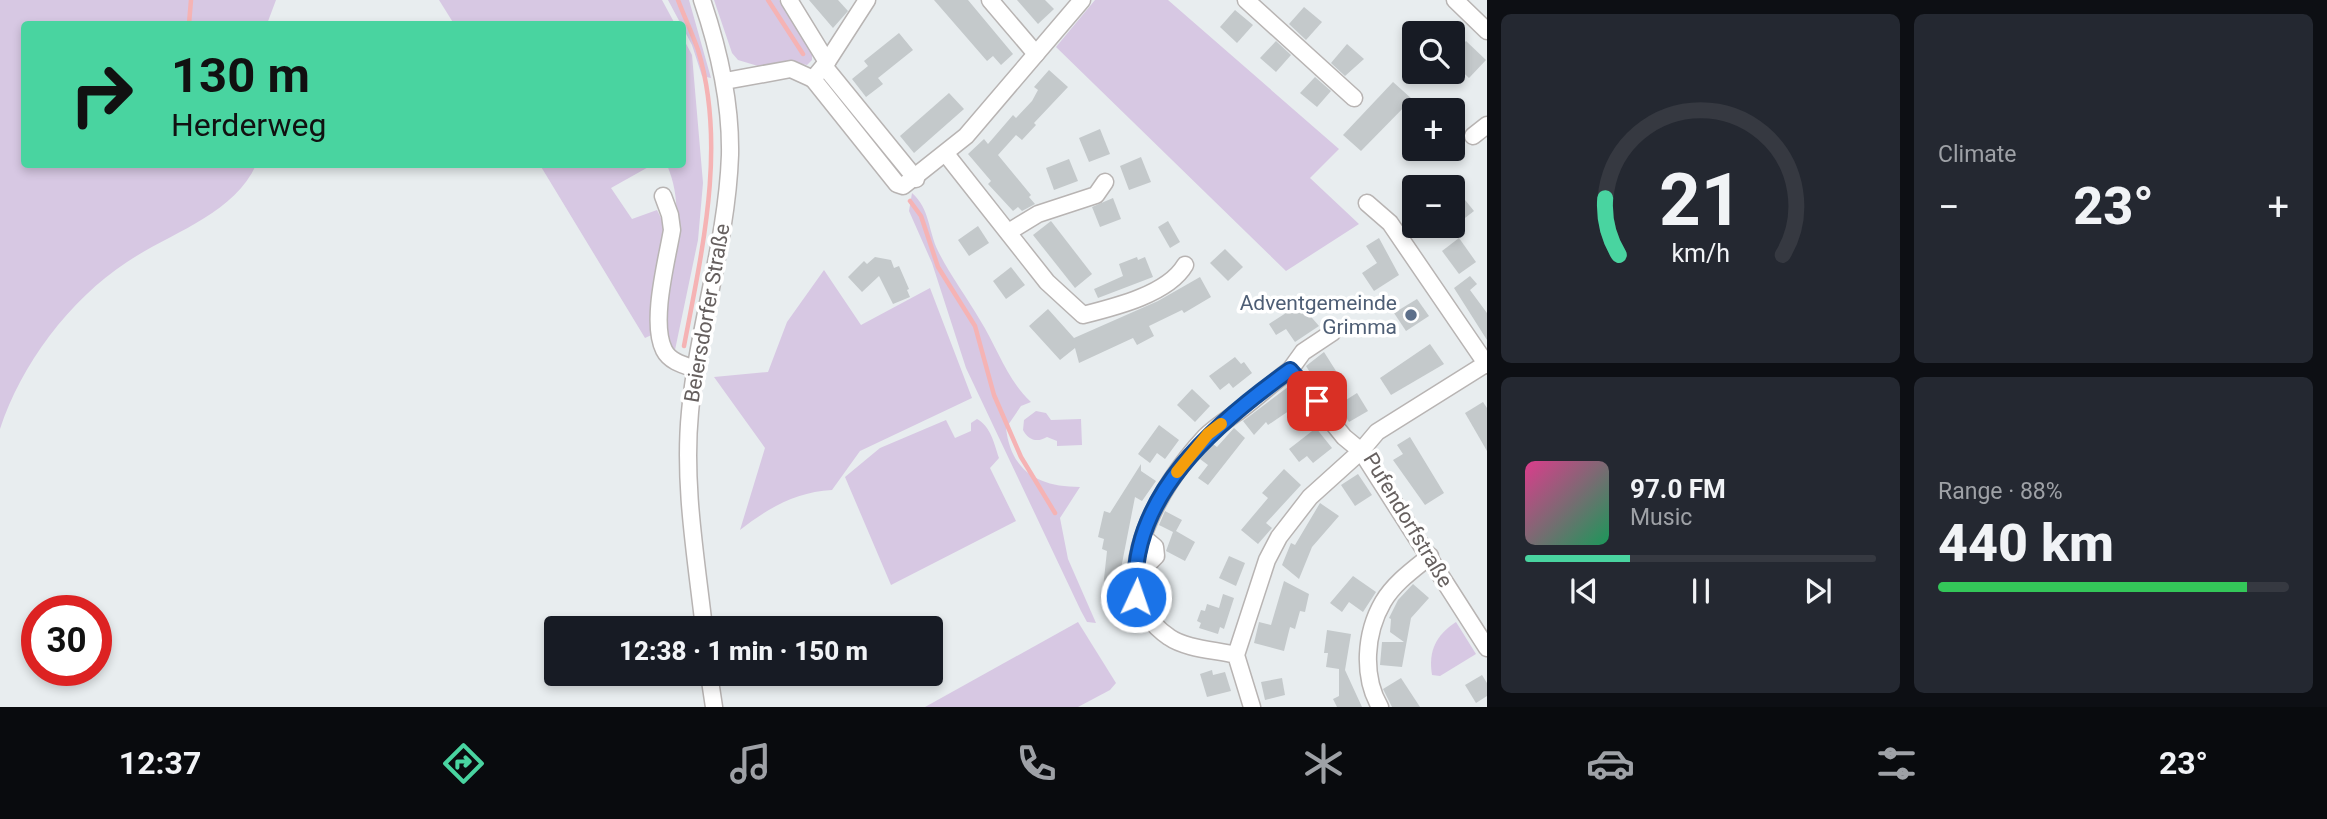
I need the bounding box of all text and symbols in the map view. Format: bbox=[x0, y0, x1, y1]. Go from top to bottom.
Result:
map controls bbox=[1402, 21, 1465, 238]
button: search bbox=[1402, 21, 1465, 84]
text: 130 m bbox=[171, 47, 310, 104]
icon: right bbox=[56, 49, 147, 140]
button: + bbox=[1402, 98, 1465, 161]
text: Herderweg bbox=[171, 106, 326, 144]
text: Climate bbox=[1938, 141, 2017, 168]
text: 21 bbox=[1659, 157, 1742, 243]
button: − bbox=[1402, 175, 1465, 238]
text: 23° bbox=[2073, 176, 2154, 237]
text: − bbox=[1938, 185, 1960, 229]
text: + bbox=[2267, 185, 2289, 229]
street label: Beiersdorfer Straße bbox=[679, 222, 735, 404]
text: km/h bbox=[1671, 238, 1730, 267]
place label: Adventgemeinde Grimma bbox=[1240, 291, 1397, 339]
marker: Adventgemeinde Grimma bbox=[1403, 307, 1419, 323]
pin bbox=[1287, 371, 1347, 431]
icon: arrive bbox=[1298, 382, 1336, 420]
street label: Pufendorfstraße bbox=[1358, 448, 1458, 592]
text: 97.0 FM bbox=[1630, 474, 1726, 504]
text: Range · 88% bbox=[1938, 478, 2063, 505]
text: Music bbox=[1630, 504, 1692, 531]
text: 440 km bbox=[1938, 513, 2114, 574]
position arrow bbox=[1099, 560, 1173, 634]
icon: previous bbox=[1565, 572, 1603, 610]
icon: pause bbox=[1682, 572, 1720, 610]
icon: next bbox=[1799, 572, 1837, 610]
speed limit sign: 30 bbox=[21, 595, 112, 686]
text: 12:38 · 1 min · 150 m bbox=[619, 636, 868, 666]
icon: directions bbox=[439, 739, 488, 788]
icon: music bbox=[726, 739, 775, 788]
icon: phone bbox=[1012, 739, 1061, 788]
icon: climate bbox=[1299, 739, 1348, 788]
icon: car bbox=[1586, 739, 1635, 788]
icon: filters bbox=[1872, 739, 1921, 788]
text: 12:37 bbox=[119, 744, 201, 782]
text: 23° bbox=[2159, 744, 2208, 782]

